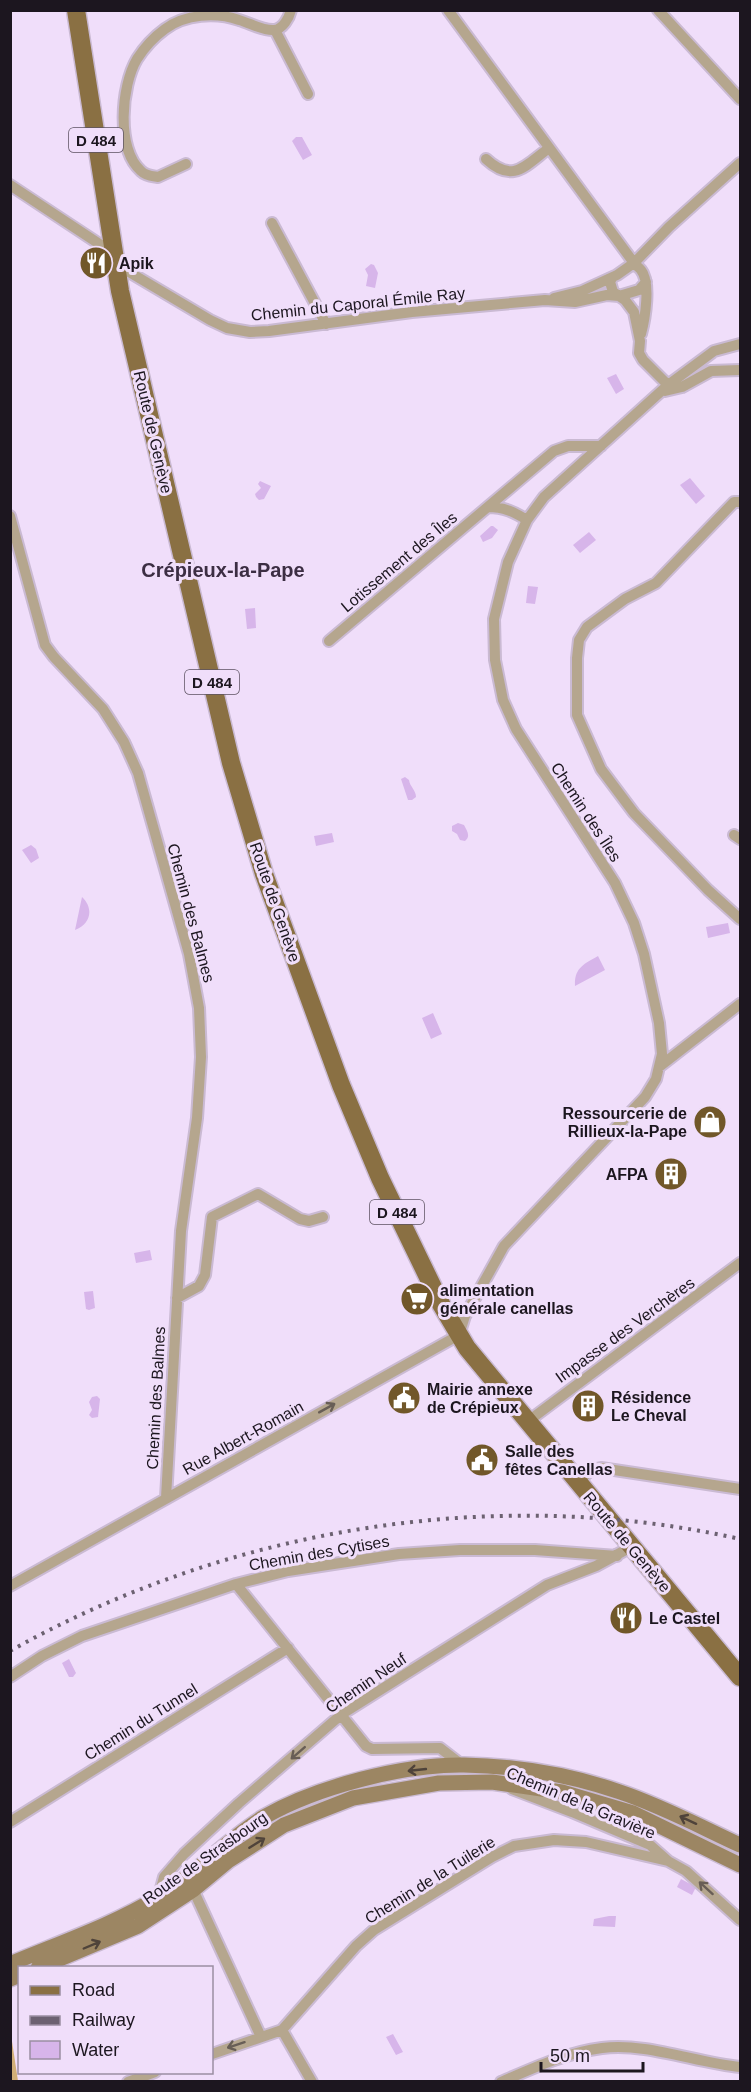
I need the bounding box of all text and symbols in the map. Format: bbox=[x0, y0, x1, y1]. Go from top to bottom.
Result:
road number: D 484 bbox=[69, 128, 123, 152]
restaurant icon: Apik bbox=[78, 245, 114, 281]
place label: Apik bbox=[119, 255, 154, 272]
street label: Chemin du Caporal Émile Ray bbox=[250, 283, 466, 324]
street label: Route de Genève bbox=[131, 369, 175, 495]
street label: Lotissement des Îles bbox=[337, 508, 460, 615]
district label: Crépieux-la-Pape bbox=[141, 559, 305, 581]
road number: D 484 bbox=[185, 670, 239, 694]
street label: Chemin des Îles bbox=[548, 759, 625, 865]
street label: Route de Genève bbox=[247, 840, 303, 964]
street label: Chemin des Balmes bbox=[164, 842, 218, 984]
shop icon: Ressourcerie de Rillieux-la-Pape bbox=[692, 1104, 728, 1140]
place label: Ressourcerie de Rillieux-la-Pape bbox=[562, 1105, 687, 1140]
building icon: AFPA bbox=[653, 1156, 689, 1192]
place label: AFPA bbox=[606, 1166, 648, 1183]
road number: D 484 bbox=[370, 1200, 424, 1224]
street label: Impasse des Verchères bbox=[552, 1274, 698, 1386]
supermarket icon: alimentation générale canellas bbox=[399, 1281, 435, 1317]
place label: alimentation générale canellas bbox=[440, 1282, 574, 1317]
street label: Chemin des Balmes bbox=[144, 1326, 168, 1470]
public building icon: Mairie annexe de Crépieux bbox=[386, 1380, 422, 1416]
place label: Mairie annexe de Crépieux bbox=[427, 1381, 533, 1416]
building icon: Résidence Le Cheval bbox=[570, 1388, 606, 1424]
place label: Résidence Le Cheval bbox=[611, 1389, 691, 1424]
street label: Rue Albert-Romain bbox=[180, 1398, 306, 1478]
one-way arrow bbox=[318, 1402, 335, 1414]
public building icon: Salle des fêtes Canellas bbox=[464, 1442, 500, 1478]
place label: Salle des fêtes Canellas bbox=[505, 1443, 613, 1478]
street label: Route de Genève bbox=[580, 1488, 674, 1596]
street label: Chemin des Cytises bbox=[247, 1532, 391, 1574]
restaurant icon: Le Castel bbox=[608, 1600, 644, 1636]
place label: Le Castel bbox=[649, 1610, 720, 1627]
street label: Chemin Neuf bbox=[323, 1650, 410, 1716]
street label: Chemin du Tunnel bbox=[81, 1680, 201, 1764]
one-way arrow bbox=[290, 1746, 306, 1759]
street label: Chemin de la Gravière bbox=[504, 1764, 658, 1842]
one-way arrow bbox=[408, 1765, 428, 1776]
street label: Route de Strasbourg bbox=[140, 1809, 270, 1907]
one-way arrow bbox=[679, 1814, 697, 1826]
street label: Chemin de la Tuilerie bbox=[362, 1833, 498, 1927]
one-way arrow bbox=[248, 1836, 265, 1848]
one-way arrow bbox=[698, 1881, 713, 1895]
one-way arrow bbox=[82, 1939, 100, 1950]
legend bbox=[18, 1966, 213, 2074]
text: Road bbox=[72, 1980, 115, 2000]
text: Railway bbox=[72, 2010, 135, 2030]
scale bar bbox=[541, 2035, 643, 2073]
text: Water bbox=[72, 2040, 119, 2060]
one-way arrow bbox=[227, 2041, 246, 2052]
text: 50 m bbox=[550, 2046, 590, 2066]

